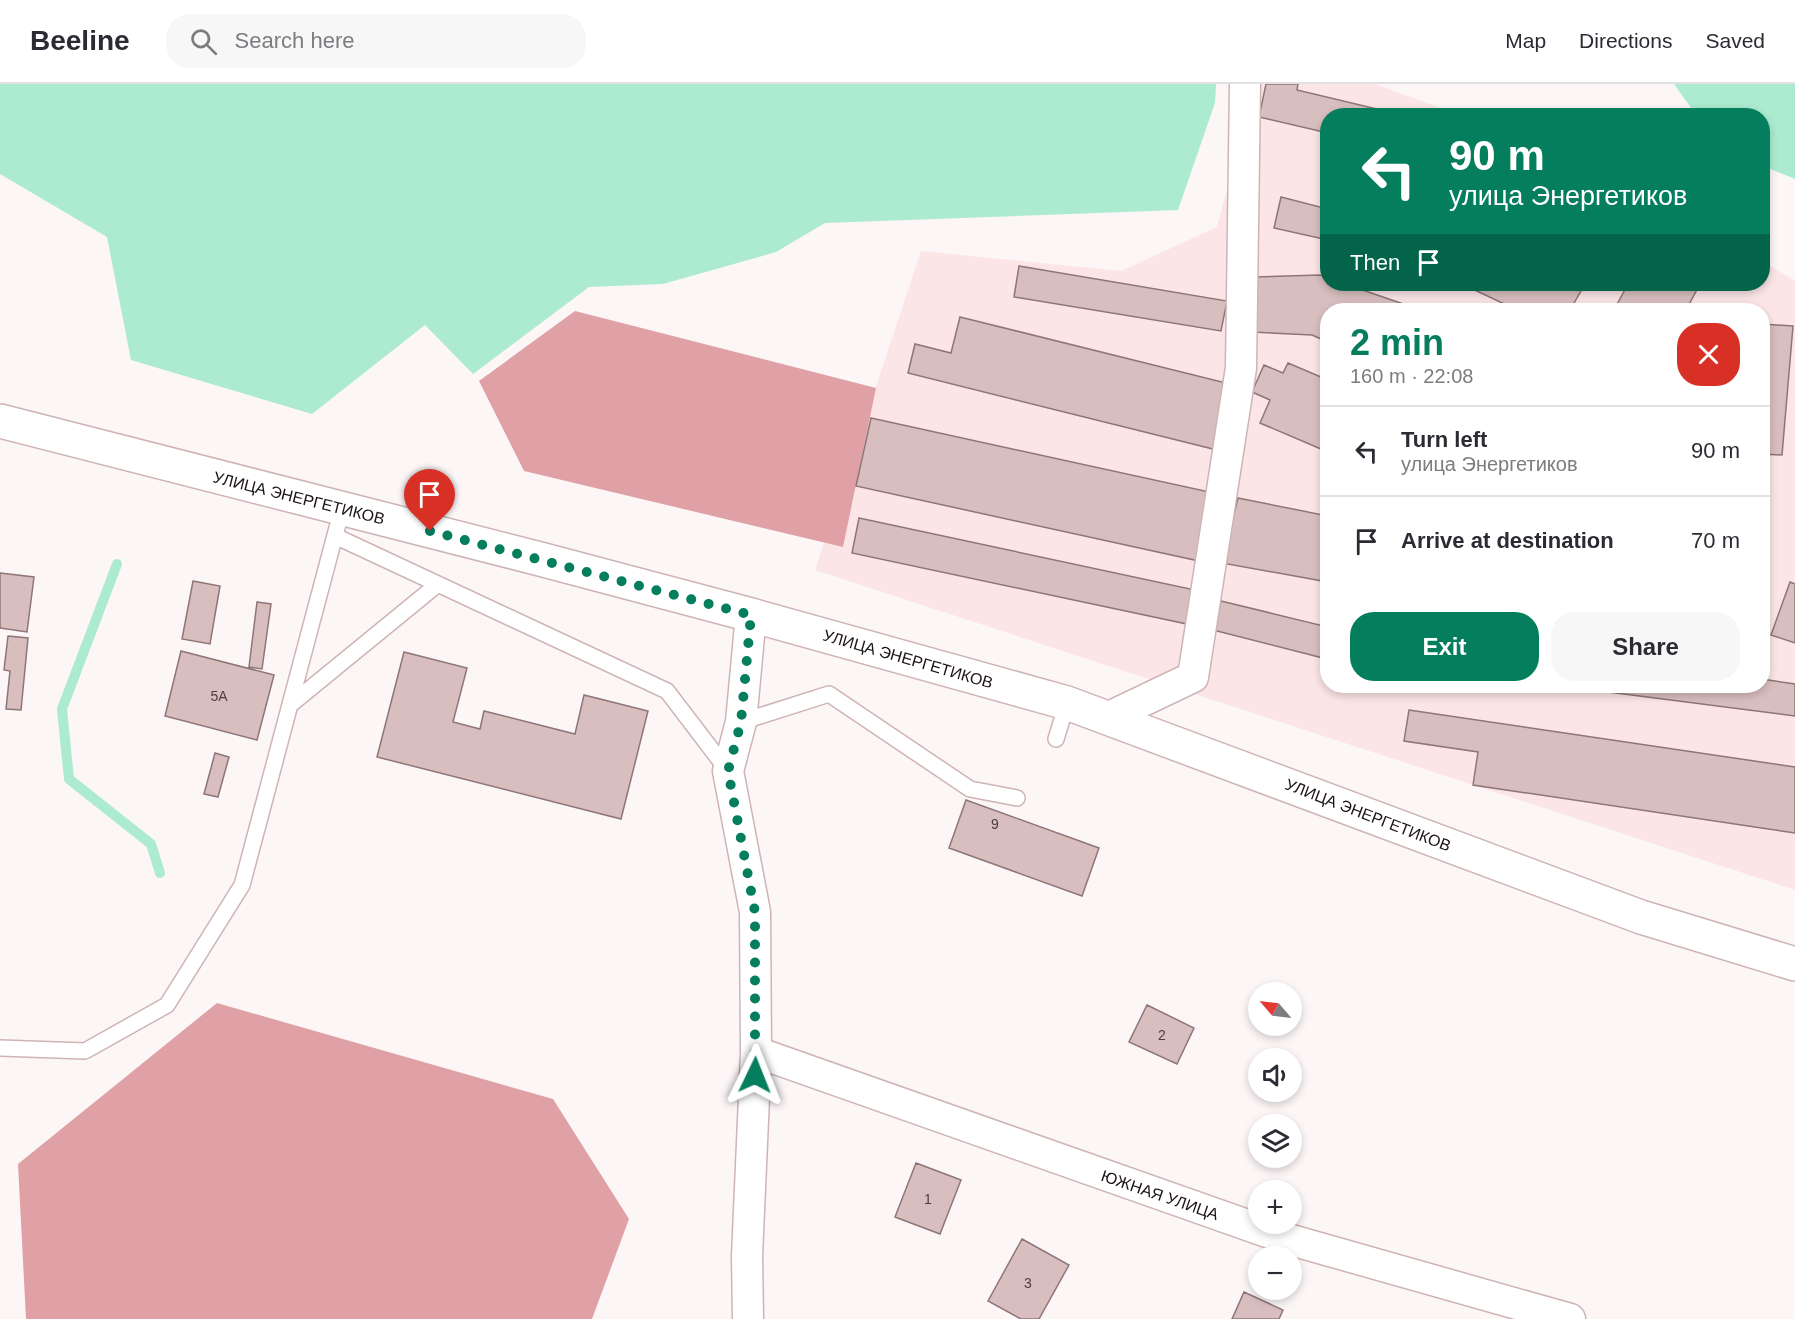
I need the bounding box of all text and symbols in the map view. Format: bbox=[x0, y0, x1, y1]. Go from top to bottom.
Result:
search box bbox=[166, 14, 586, 68]
text: Beeline bbox=[30, 25, 130, 56]
icon: search bbox=[187, 25, 220, 58]
text: Search here bbox=[235, 28, 354, 53]
text: Map bbox=[1505, 29, 1546, 52]
text: Directions bbox=[1579, 29, 1672, 52]
text: Saved bbox=[1705, 29, 1765, 52]
icon: left bbox=[1350, 132, 1428, 210]
text: 90 m bbox=[1449, 132, 1545, 179]
text: улица Энергетиков bbox=[1449, 181, 1687, 211]
icon: arrive bbox=[1412, 246, 1445, 279]
text: Then bbox=[1350, 250, 1400, 275]
text: 2 min bbox=[1350, 322, 1444, 363]
button: close bbox=[1677, 323, 1740, 386]
text: 160 m · 22:08 bbox=[1350, 365, 1473, 387]
text: Turn left bbox=[1401, 427, 1487, 452]
icon: left bbox=[1350, 435, 1383, 468]
text: 90 m bbox=[1691, 438, 1740, 463]
text: улица Энергетиков bbox=[1401, 453, 1578, 475]
street label: УЛИЦА ЭНЕРГЕТИКОВ bbox=[212, 468, 386, 528]
pin bbox=[404, 469, 455, 531]
icon: arrive bbox=[413, 478, 446, 511]
icon: arrive bbox=[1350, 525, 1383, 558]
text: Arrive at destination bbox=[1401, 528, 1614, 553]
text: 70 m bbox=[1691, 528, 1740, 553]
button: Exit bbox=[1350, 612, 1539, 681]
button: Share bbox=[1551, 612, 1740, 681]
street label: УЛИЦА ЭНЕРГЕТИКОВ bbox=[821, 627, 995, 691]
house number: 5А bbox=[210, 688, 228, 704]
street label: УЛИЦА ЭНЕРГЕТИКОВ bbox=[1283, 776, 1453, 854]
house number: 9 bbox=[991, 816, 999, 832]
north arrow bbox=[1248, 982, 1302, 1036]
map controls bbox=[1248, 982, 1302, 1300]
house number: 2 bbox=[1158, 1027, 1166, 1043]
position arrow bbox=[723, 1043, 787, 1107]
button: sound bbox=[1248, 1048, 1302, 1102]
button: layers bbox=[1248, 1114, 1302, 1168]
street label: ЮЖНАЯ УЛИЦА bbox=[1099, 1167, 1221, 1223]
button: + bbox=[1248, 1180, 1302, 1234]
house number: 1 bbox=[924, 1191, 932, 1207]
button: − bbox=[1248, 1246, 1302, 1300]
house number: 3 bbox=[1024, 1275, 1032, 1291]

